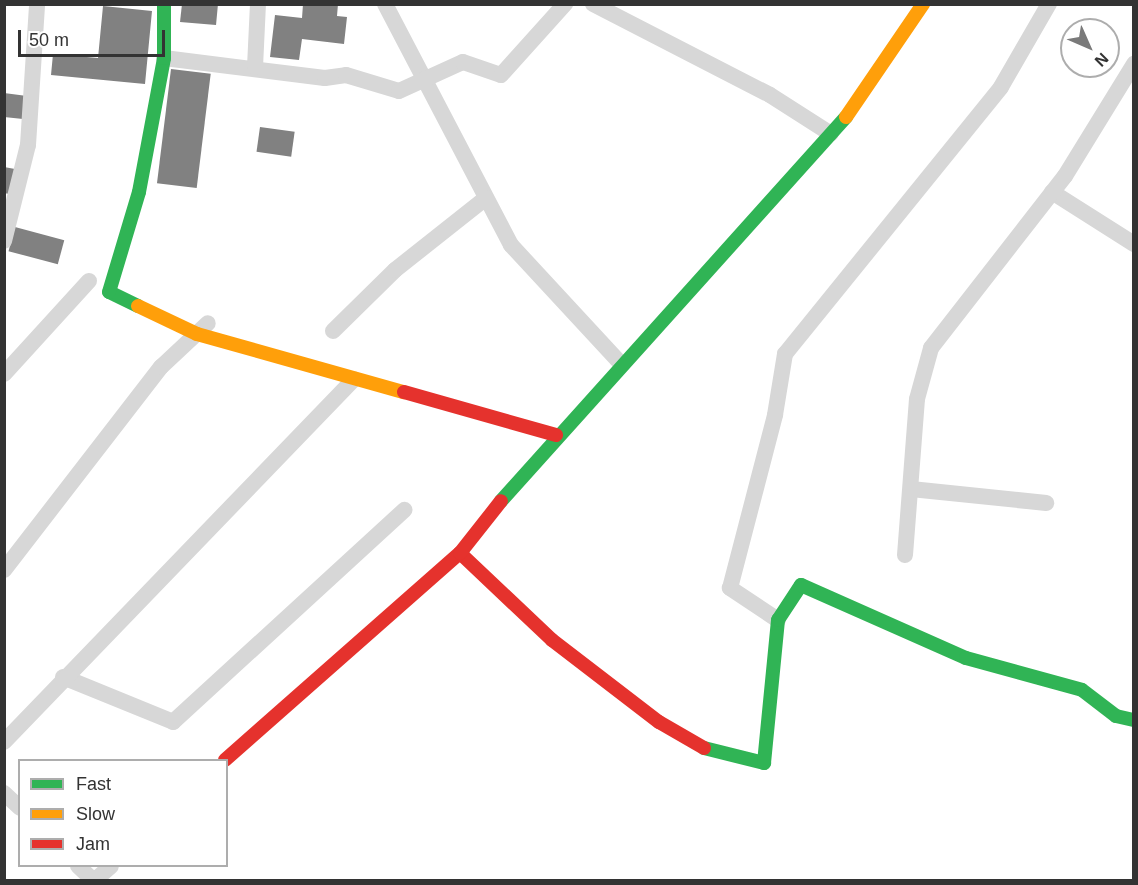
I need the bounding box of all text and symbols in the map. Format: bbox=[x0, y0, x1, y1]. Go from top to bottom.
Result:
scale bar bbox=[21, 18, 168, 56]
north arrow bbox=[1060, 18, 1120, 78]
text: 50 m bbox=[29, 30, 69, 50]
text: N bbox=[1092, 50, 1112, 70]
legend bbox=[18, 759, 228, 867]
text: Fast bbox=[76, 774, 111, 794]
text: Slow bbox=[76, 804, 115, 824]
text: Jam bbox=[76, 834, 110, 854]

